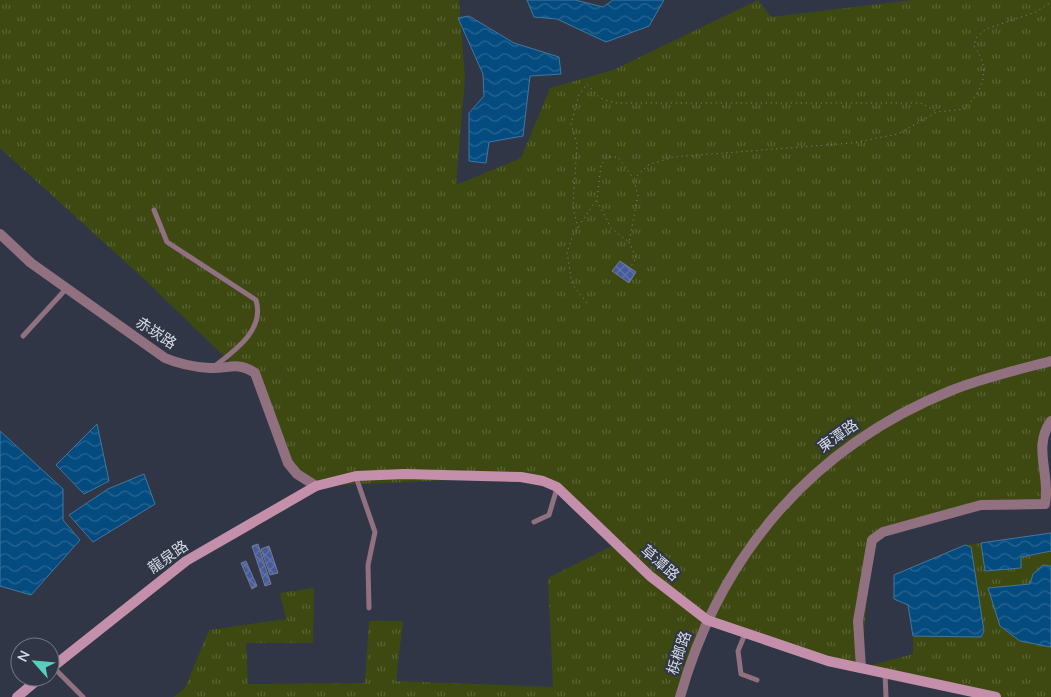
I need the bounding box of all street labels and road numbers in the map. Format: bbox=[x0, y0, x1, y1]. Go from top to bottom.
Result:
street label: 赤崁路 bbox=[132, 312, 180, 354]
street label: 東潭路 bbox=[814, 415, 862, 457]
street label: 龍泉路 bbox=[144, 536, 192, 578]
street label: 草潭路 bbox=[636, 541, 684, 585]
street label: 梹榔路 bbox=[662, 628, 696, 678]

